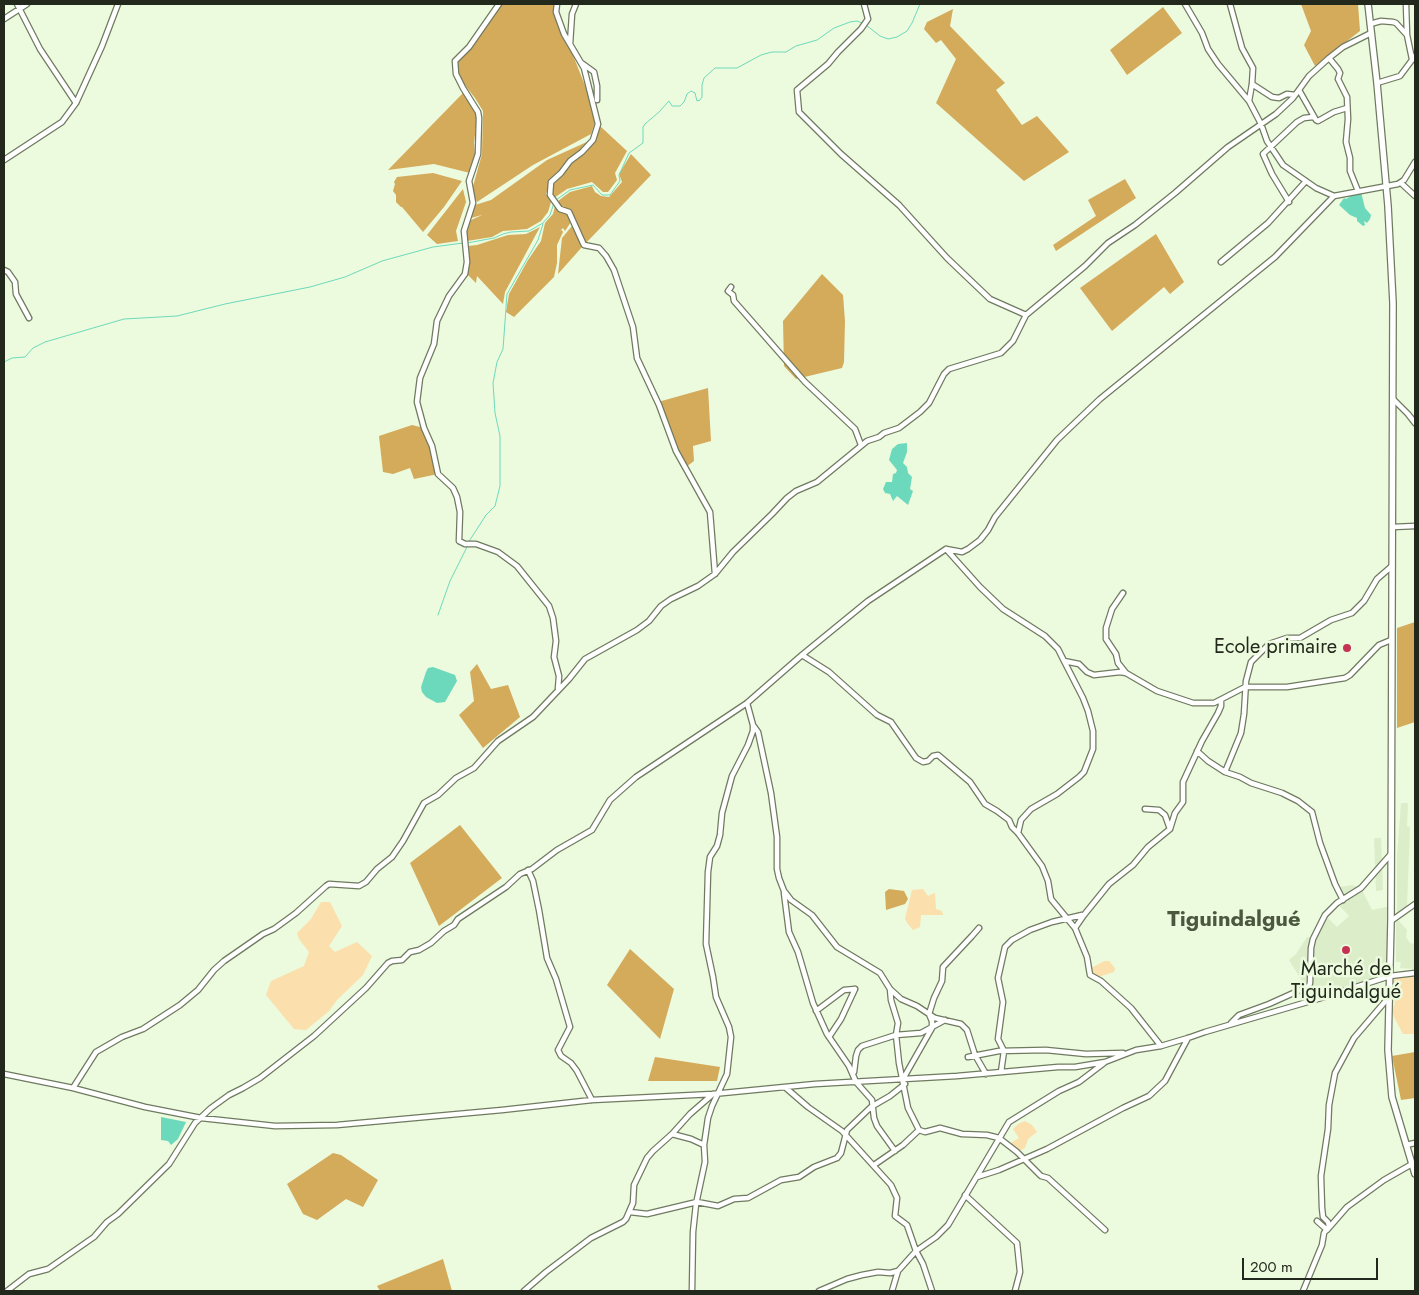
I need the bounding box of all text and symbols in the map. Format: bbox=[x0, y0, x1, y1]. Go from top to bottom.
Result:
place label: Ecole primaire bbox=[1214, 636, 1337, 660]
marker: Ecole primaire bbox=[1341, 642, 1353, 654]
district label: Tiguindalgué bbox=[1167, 908, 1301, 934]
marker: Marché de Tiguindalgué bbox=[1340, 944, 1352, 956]
place label: Marché de Tiguindalgué bbox=[1291, 958, 1401, 1005]
scale bar bbox=[1244, 1248, 1380, 1280]
text: 200 m bbox=[1250, 1256, 1293, 1278]

